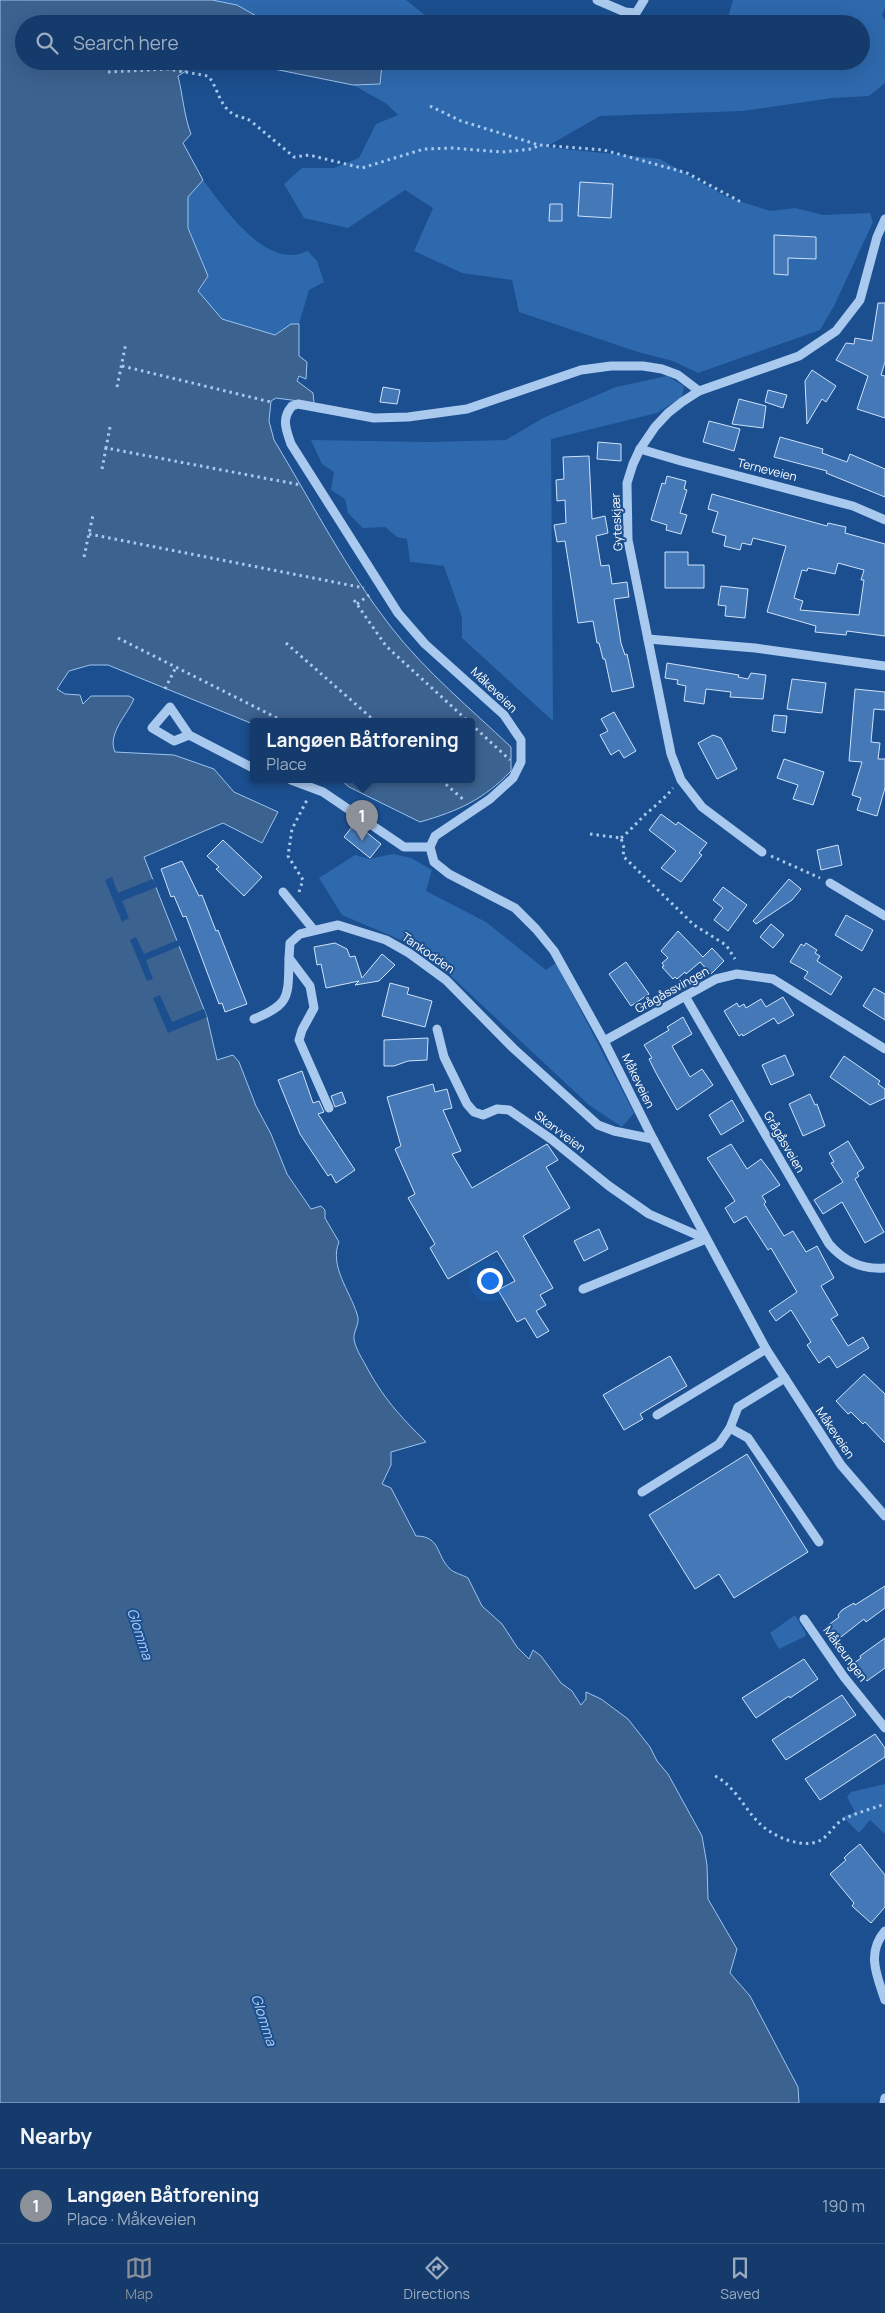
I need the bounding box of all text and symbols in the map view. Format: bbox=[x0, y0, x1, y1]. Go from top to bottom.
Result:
search box bbox=[15, 15, 870, 70]
icon: search bbox=[33, 29, 61, 57]
text: Search here bbox=[73, 30, 179, 56]
street label: Terneveien bbox=[735, 454, 799, 485]
street label: Gyteskjær bbox=[606, 492, 627, 551]
street label: Måkeveien bbox=[467, 663, 521, 716]
popup bbox=[250, 718, 475, 783]
text: Langøen Båtforening bbox=[266, 727, 459, 753]
text: Place bbox=[266, 753, 307, 775]
pin: 1 bbox=[346, 800, 378, 841]
street label: Tankodden bbox=[398, 928, 458, 977]
street label: Grågåssvingen bbox=[632, 962, 712, 1017]
street label: Måkeveien bbox=[618, 1051, 659, 1111]
street label: Skarvveien bbox=[531, 1107, 589, 1156]
street label: Grågåsveien bbox=[760, 1108, 809, 1176]
your location bbox=[477, 1268, 503, 1294]
street label: Måkeveien bbox=[812, 1404, 859, 1462]
water label: Glomma bbox=[123, 1606, 158, 1663]
street label: Måkeungen bbox=[819, 1622, 871, 1685]
water label: Glomma bbox=[247, 1992, 282, 2049]
text: Nearby bbox=[20, 2122, 92, 2150]
text: Langøen Båtforening bbox=[67, 2182, 259, 2208]
text: 1 bbox=[32, 2195, 40, 2217]
text: 190 m bbox=[822, 2195, 865, 2217]
text: Place · Måkeveien bbox=[67, 2208, 196, 2230]
tab: Map bbox=[125, 2254, 153, 2303]
tab: Directions bbox=[404, 2254, 470, 2303]
tab: Saved bbox=[720, 2254, 760, 2303]

